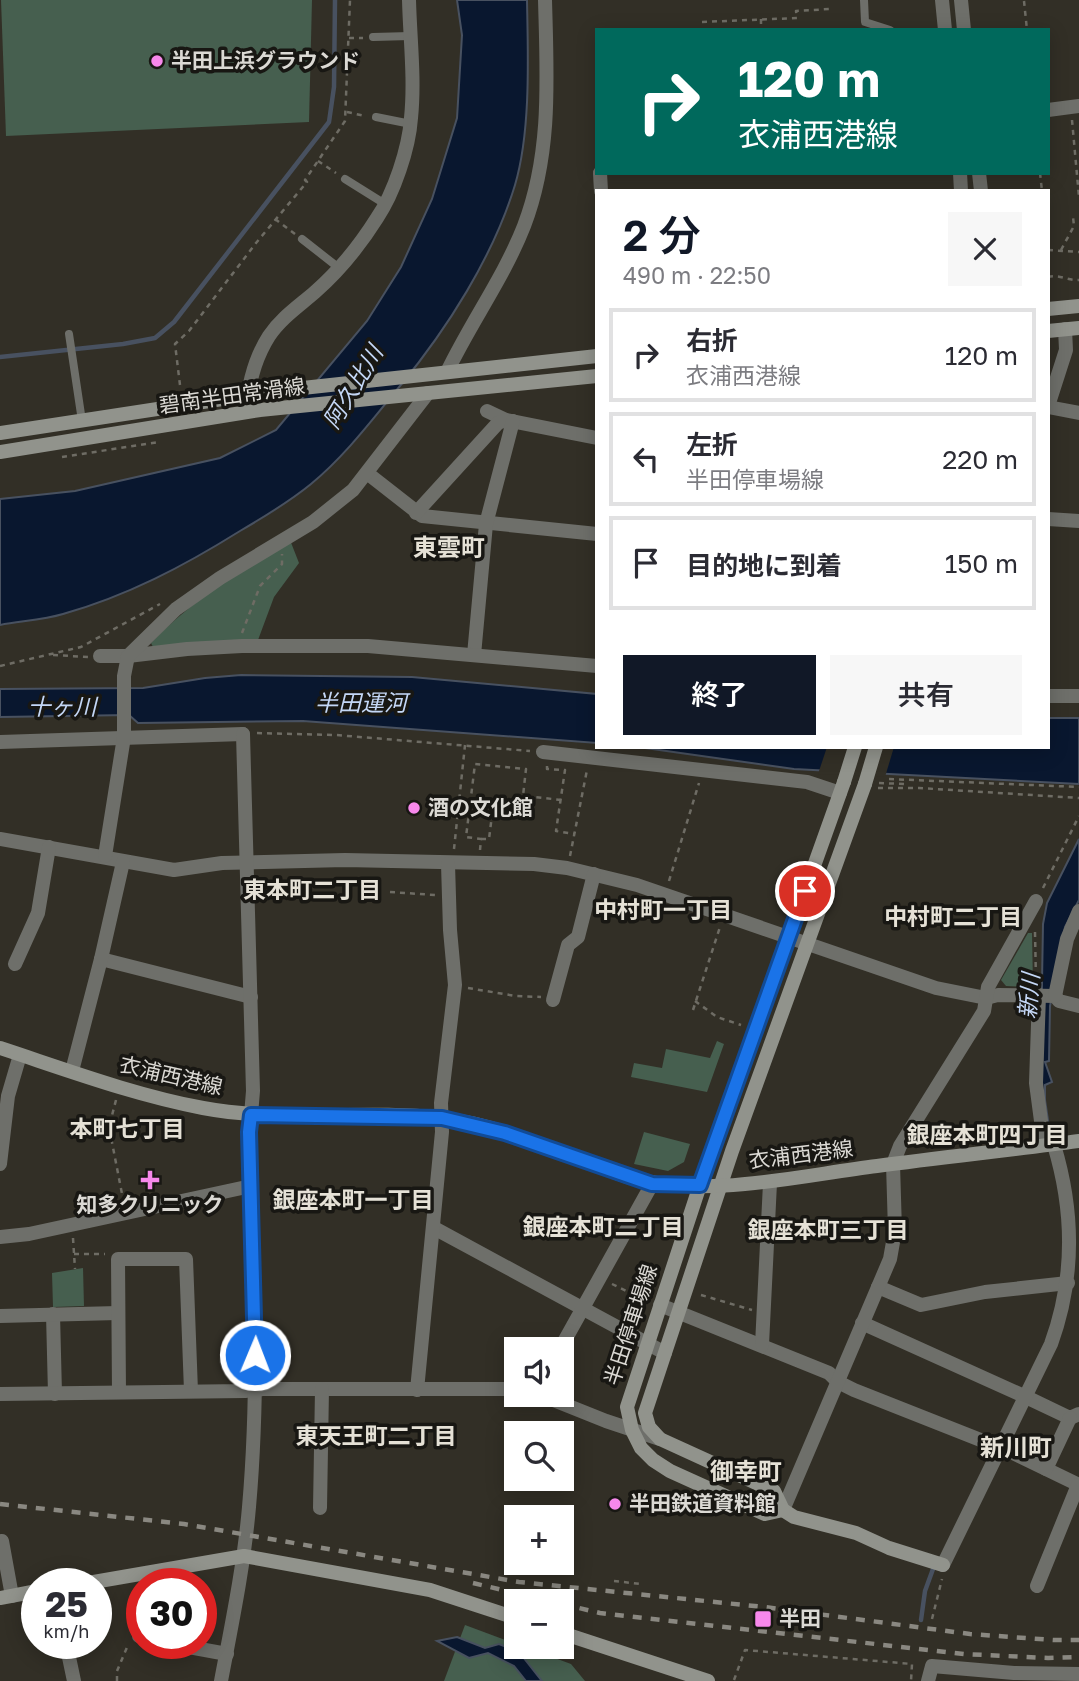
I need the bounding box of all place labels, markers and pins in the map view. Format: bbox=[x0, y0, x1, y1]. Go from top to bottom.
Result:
place label: 半田上浜グラウンド bbox=[171, 47, 360, 73]
marker: 半田上浜グラウンド bbox=[149, 53, 165, 69]
place label: 酒の文化館 bbox=[428, 794, 533, 820]
marker: 酒の文化館 bbox=[406, 800, 422, 816]
pin bbox=[775, 861, 835, 921]
marker: 知多クリニック bbox=[140, 1170, 160, 1190]
place label: 知多クリニック bbox=[77, 1191, 224, 1217]
place label: 半田鉄道資料館 bbox=[629, 1490, 776, 1516]
marker: 半田鉄道資料館 bbox=[607, 1496, 623, 1512]
place label: 半田 bbox=[779, 1605, 821, 1631]
marker: 半田 bbox=[753, 1609, 773, 1629]

